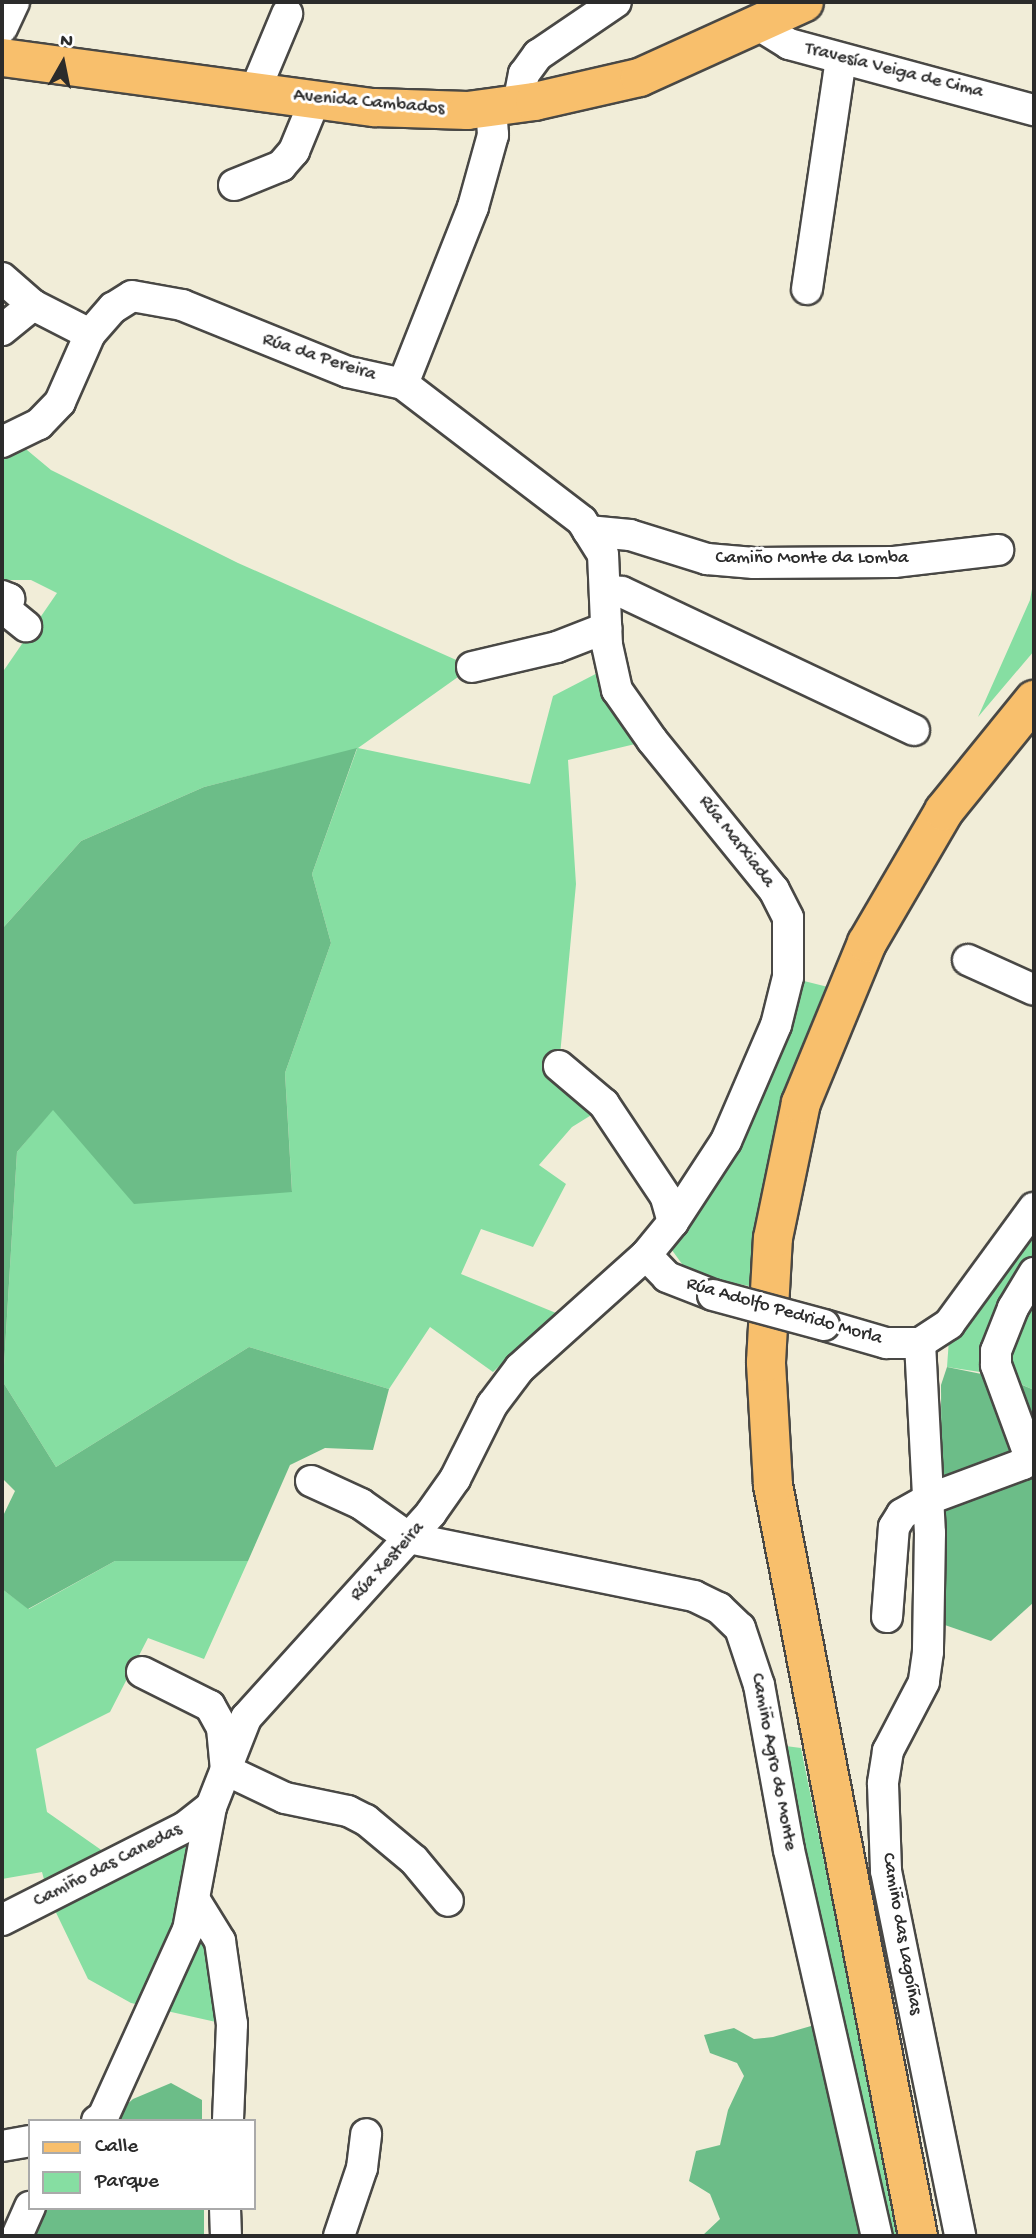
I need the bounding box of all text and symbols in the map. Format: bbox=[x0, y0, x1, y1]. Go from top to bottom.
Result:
north arrow bbox=[28, 28, 98, 98]
text: N bbox=[58, 29, 74, 54]
street label: Travesía Veiga de Cima bbox=[802, 38, 986, 104]
street label: Avenida Cambados bbox=[292, 85, 446, 121]
street label: Rúa da Pereira bbox=[259, 329, 379, 387]
street label: Camiño Monte da Lomba bbox=[715, 548, 909, 570]
street label: Rúa Marxiada bbox=[693, 791, 779, 893]
street label: Rúa Adolfo Pedrido Morla bbox=[683, 1273, 885, 1351]
street label: Rúa Xesteira bbox=[346, 1517, 430, 1607]
street label: Camiño Agro do Monte bbox=[745, 1671, 801, 1853]
street label: Camiño das Canedas bbox=[30, 1819, 186, 1913]
street label: Camiño das Lagoíñas bbox=[876, 1851, 926, 2017]
legend bbox=[28, 2119, 256, 2210]
text: Calle bbox=[95, 2135, 138, 2160]
text: Parque bbox=[95, 2170, 159, 2195]

